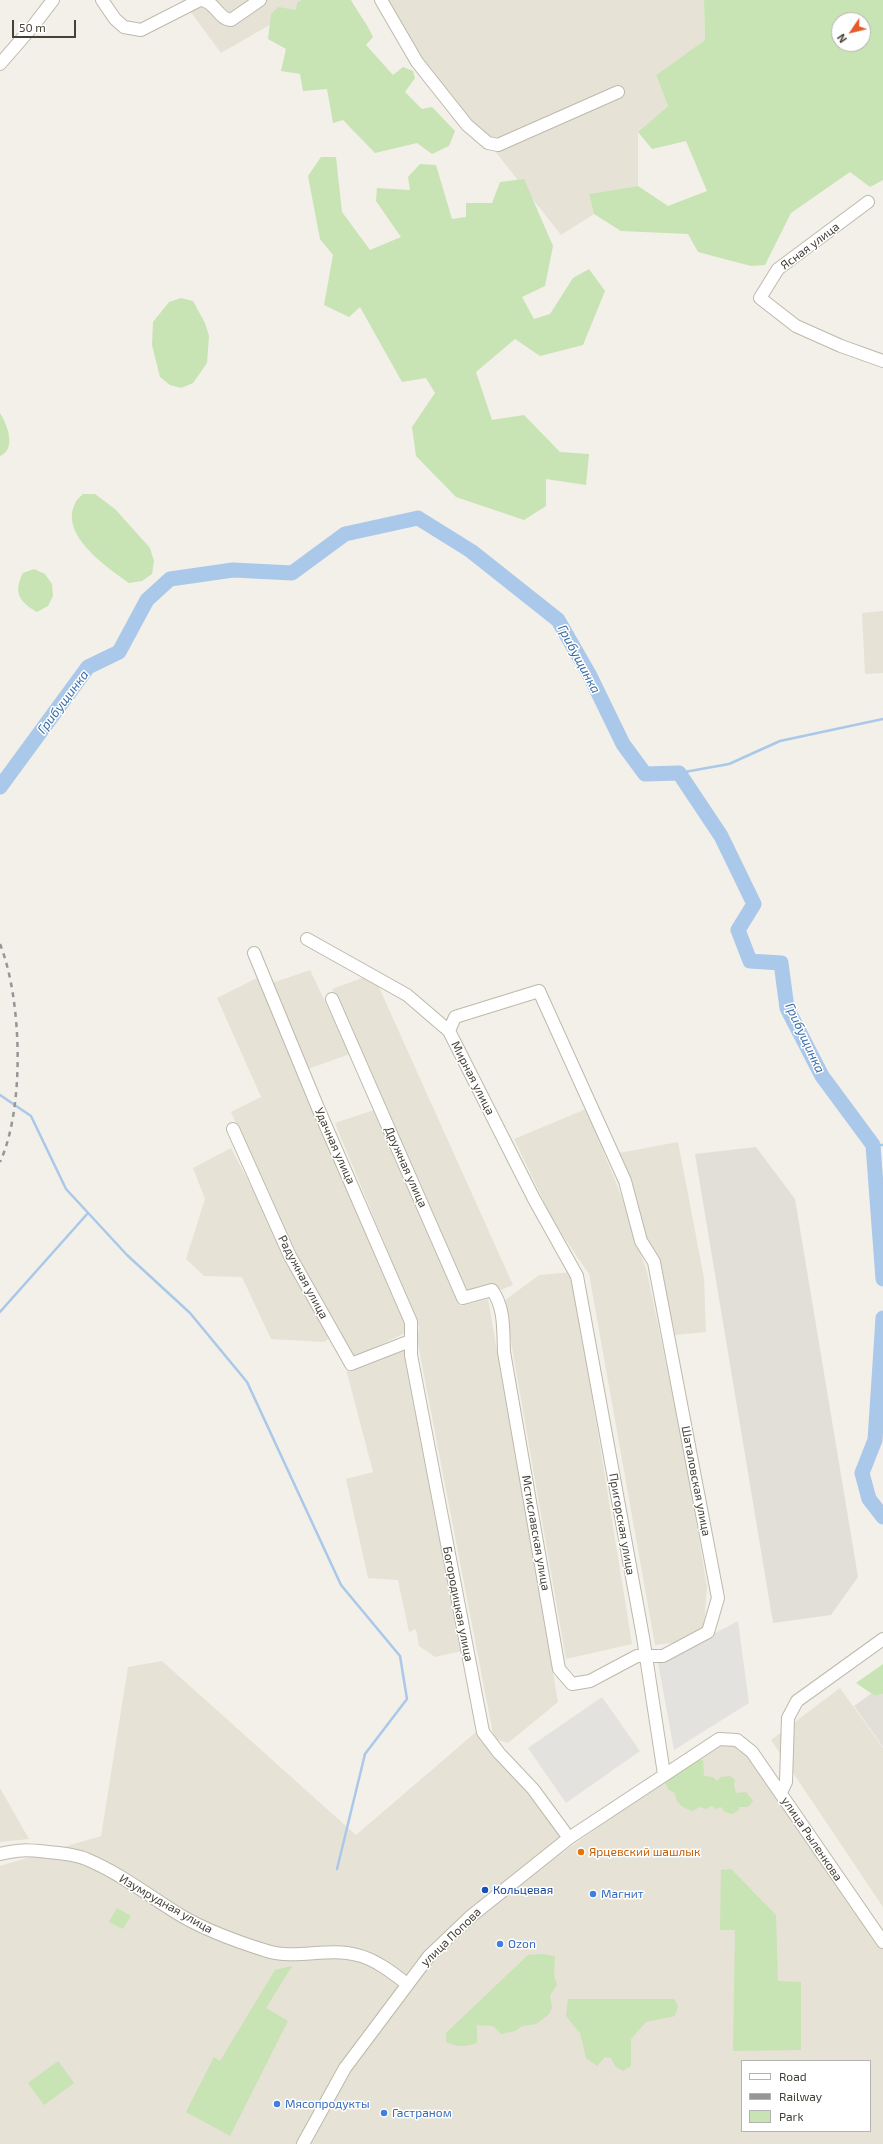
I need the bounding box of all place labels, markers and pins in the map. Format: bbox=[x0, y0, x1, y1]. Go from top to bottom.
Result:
place label: Ярцевский шашлык bbox=[589, 1845, 700, 1859]
marker: Ярцевский шашлык bbox=[576, 1847, 586, 1857]
place label: Кольцевая bbox=[493, 1883, 553, 1897]
marker: Кольцевая bbox=[480, 1885, 490, 1895]
place label: Магнит bbox=[601, 1887, 644, 1901]
marker: Магнит bbox=[588, 1889, 598, 1899]
place label: Ozon bbox=[508, 1937, 536, 1951]
marker: Ozon bbox=[495, 1939, 505, 1949]
place label: Мясопродукты bbox=[285, 2097, 370, 2111]
marker: Мясопродукты bbox=[272, 2099, 282, 2109]
place label: Гастраном bbox=[392, 2106, 452, 2120]
marker: Гастраном bbox=[379, 2108, 389, 2118]

